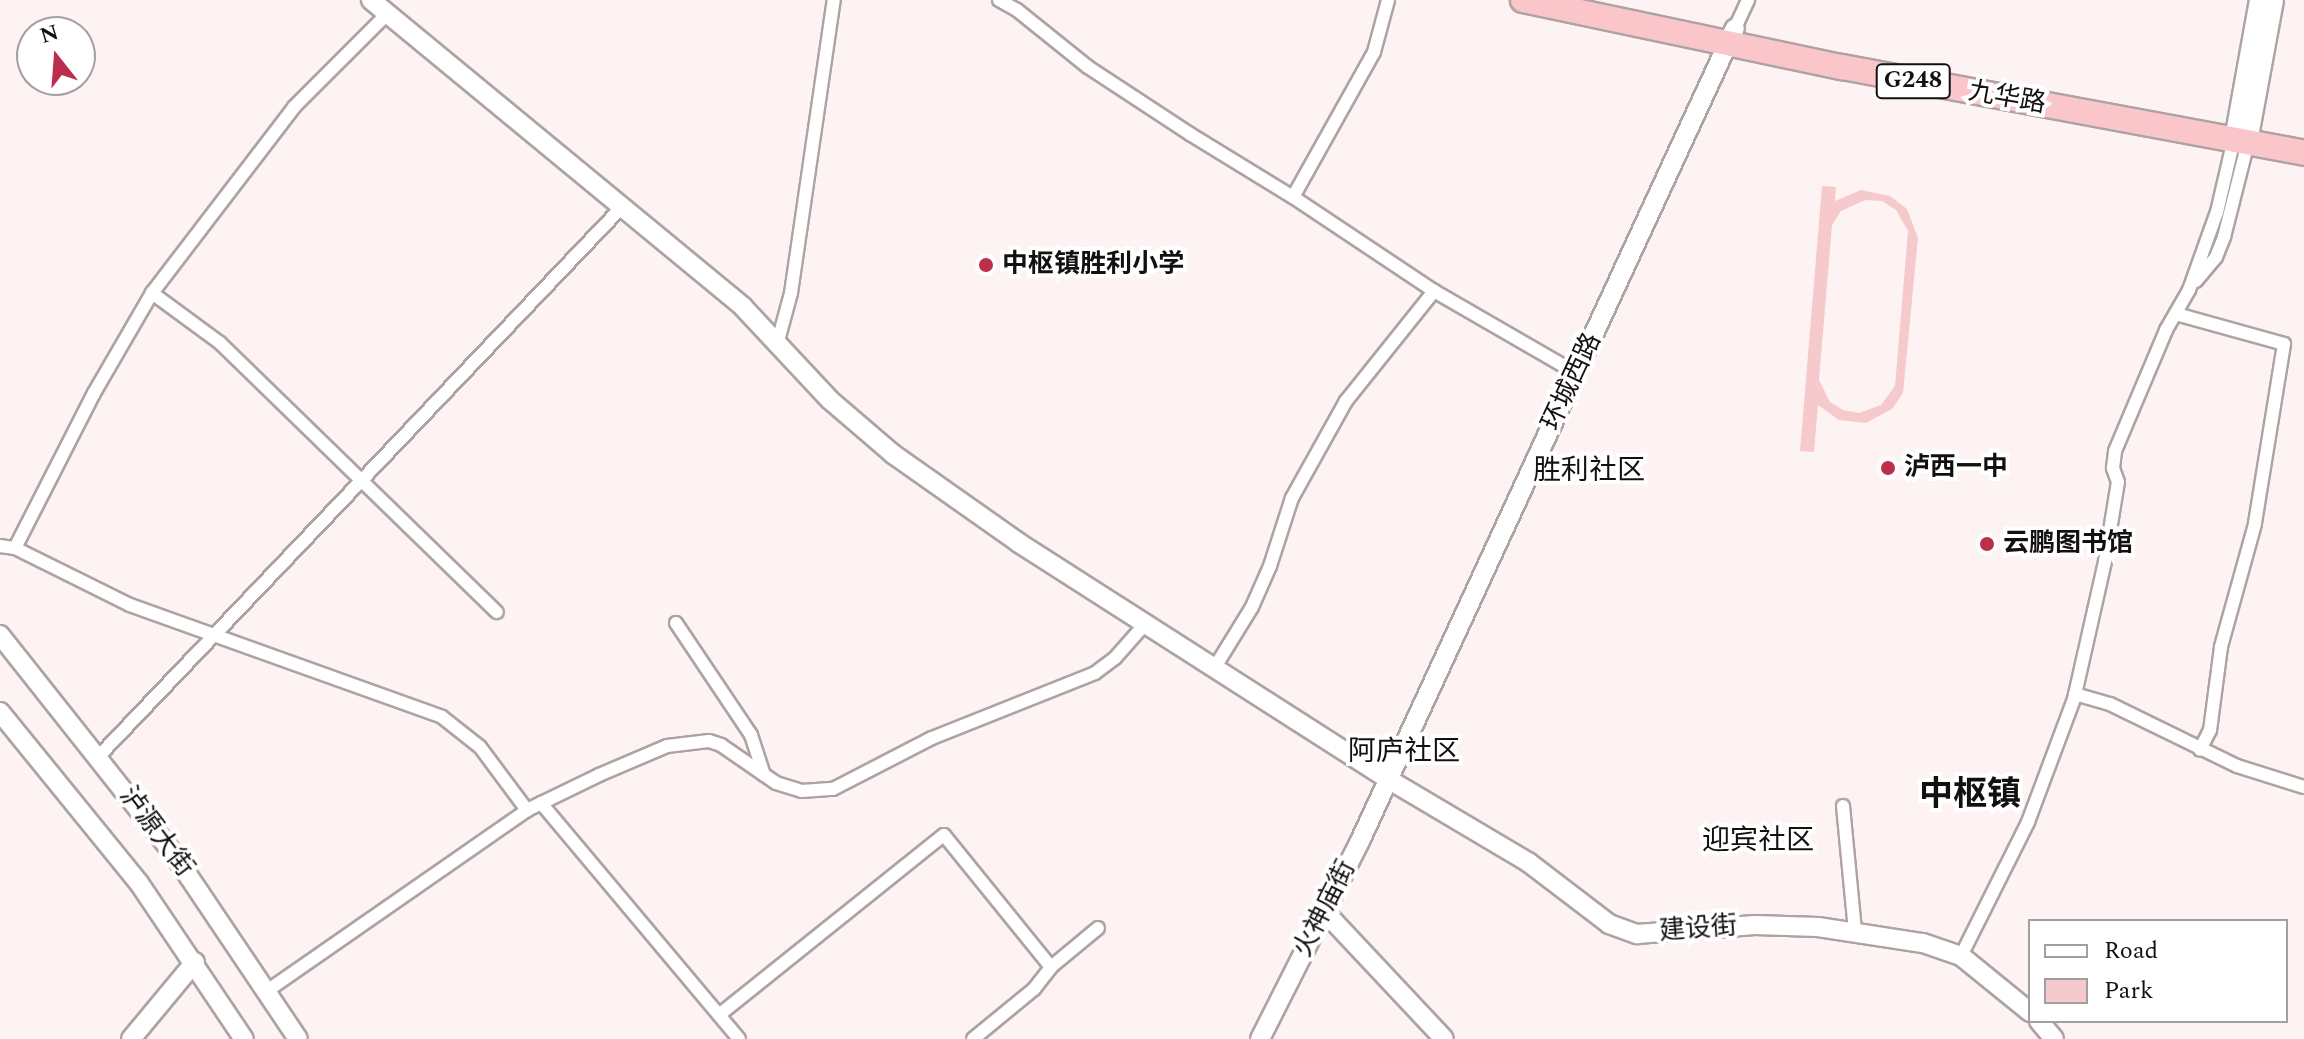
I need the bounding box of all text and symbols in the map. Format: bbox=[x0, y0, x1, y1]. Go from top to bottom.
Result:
north arrow bbox=[16, 16, 96, 96]
text: N bbox=[36, 16, 63, 53]
road number: G248 bbox=[1875, 61, 1951, 101]
street label: 九华路 bbox=[1966, 76, 2048, 120]
place label: 中枢镇胜利小学 bbox=[1002, 249, 1184, 281]
marker: 中枢镇胜利小学 bbox=[977, 256, 995, 274]
street label: 环城西路 bbox=[1536, 328, 1608, 436]
place label: 泸西一中 bbox=[1904, 452, 2008, 484]
district label: 胜利社区 bbox=[1533, 454, 1645, 488]
marker: 泸西一中 bbox=[1879, 459, 1897, 477]
place label: 云鹏图书馆 bbox=[2003, 528, 2133, 560]
marker: 云鹏图书馆 bbox=[1978, 535, 1996, 553]
district label: 阿庐社区 bbox=[1348, 735, 1460, 769]
district label: 中枢镇 bbox=[1919, 776, 2021, 816]
street label: 泸源大街 bbox=[112, 781, 200, 883]
district label: 迎宾社区 bbox=[1702, 824, 1814, 858]
street label: 火神庙街 bbox=[1287, 856, 1363, 962]
street label: 建设街 bbox=[1658, 911, 1738, 947]
legend bbox=[2028, 919, 2288, 1023]
text: Road bbox=[2104, 933, 2158, 969]
text: Park bbox=[2104, 973, 2154, 1009]

